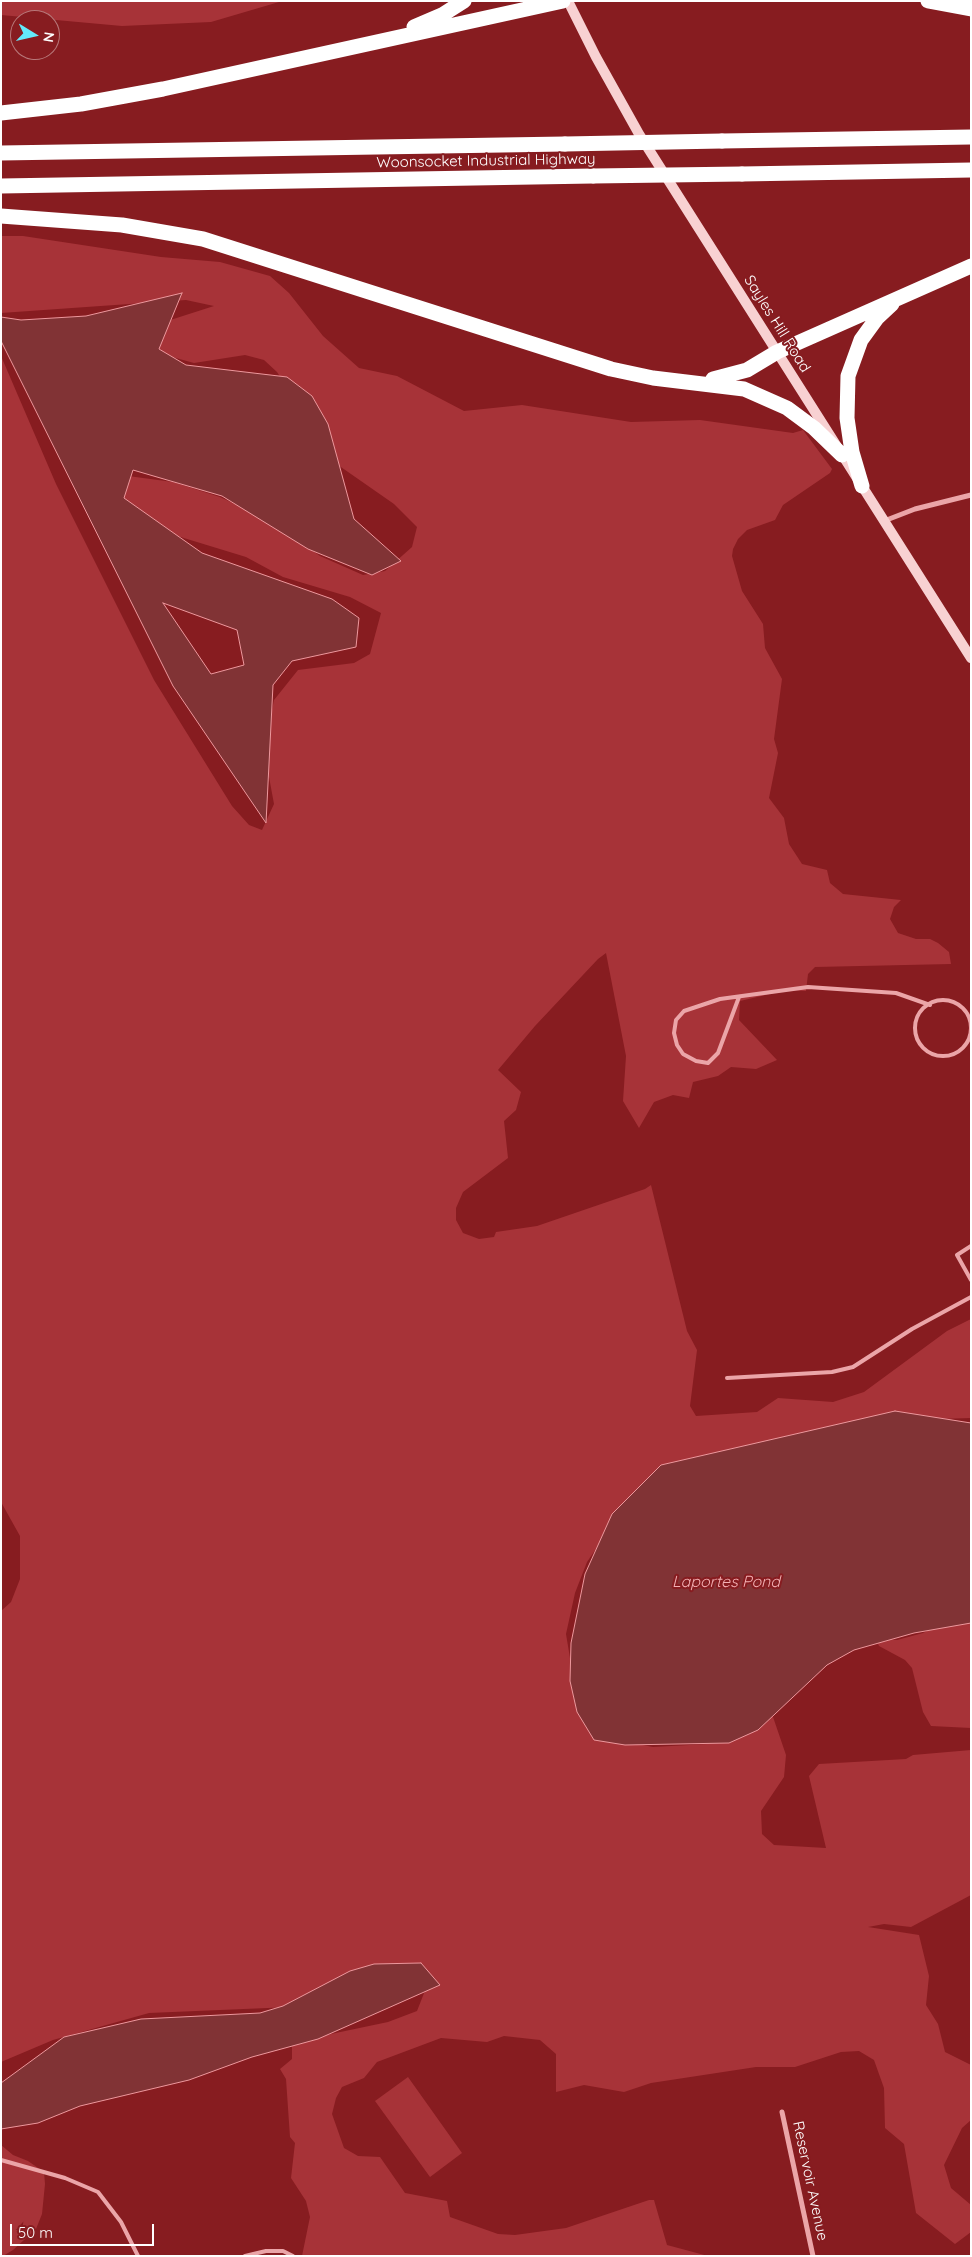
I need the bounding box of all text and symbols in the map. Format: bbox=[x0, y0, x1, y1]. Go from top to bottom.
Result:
north arrow bbox=[10, 10, 60, 60]
text: N bbox=[39, 31, 59, 44]
street label: Woonsocket Industrial Highway bbox=[376, 150, 596, 172]
street label: Sayles Hill Road bbox=[740, 272, 814, 376]
water label: Laportes Pond bbox=[672, 1572, 780, 1592]
street label: Reservoir Avenue bbox=[789, 2120, 831, 2242]
scale bar bbox=[12, 2214, 156, 2246]
text: 50 m bbox=[18, 2223, 53, 2242]

